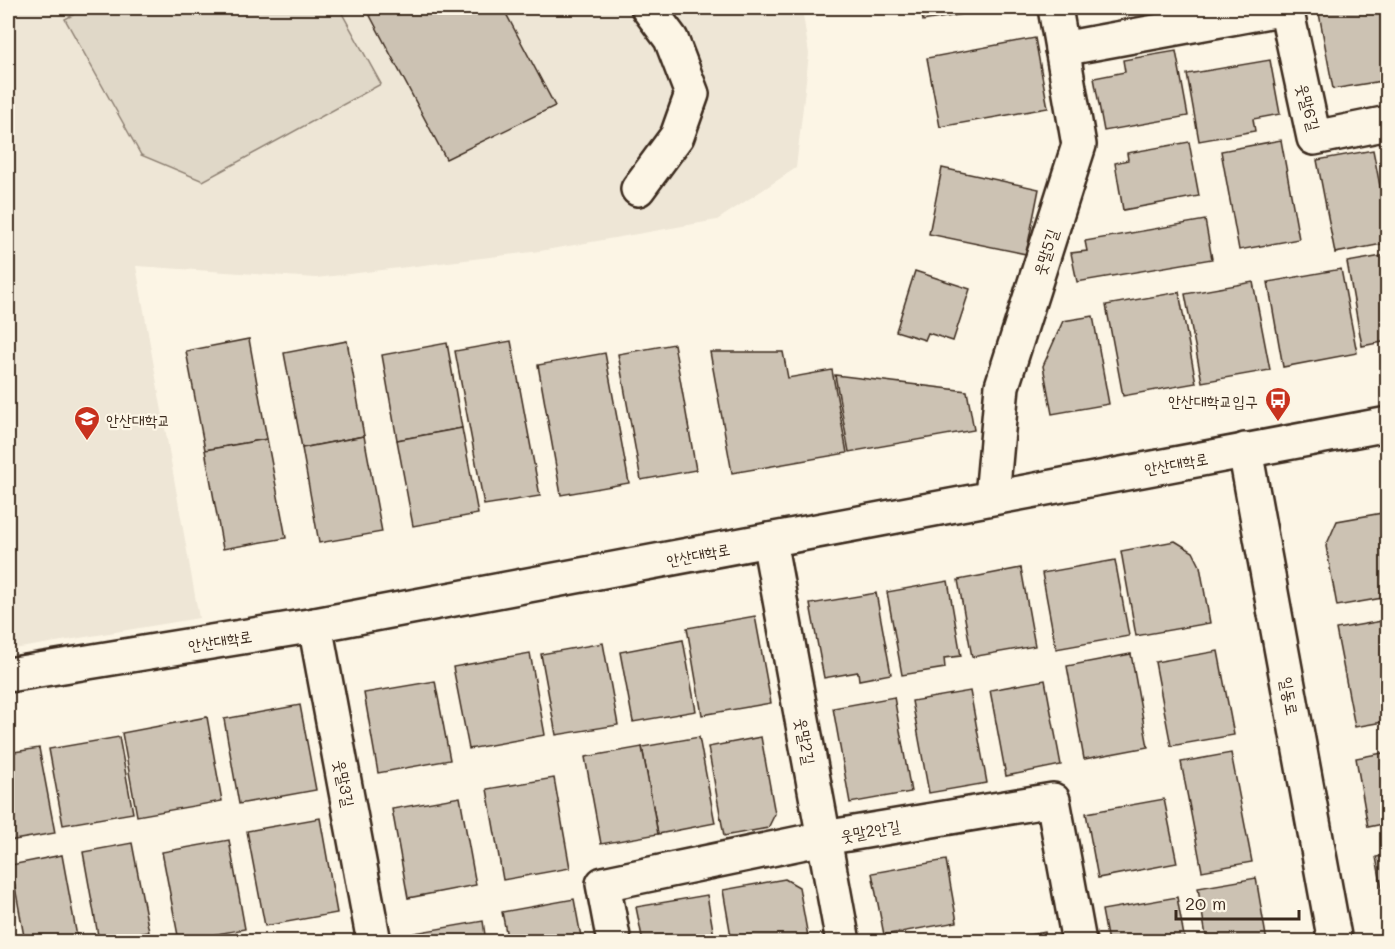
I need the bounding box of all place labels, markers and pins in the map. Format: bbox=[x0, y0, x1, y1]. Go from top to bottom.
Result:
bus stop icon: 안산대학교입구 bbox=[1263, 385, 1293, 423]
place label: 안산대학교입구 bbox=[1168, 390, 1258, 411]
school or university icon: 안산대학교 bbox=[72, 404, 102, 442]
place label: 안산대학교 bbox=[106, 409, 170, 430]

